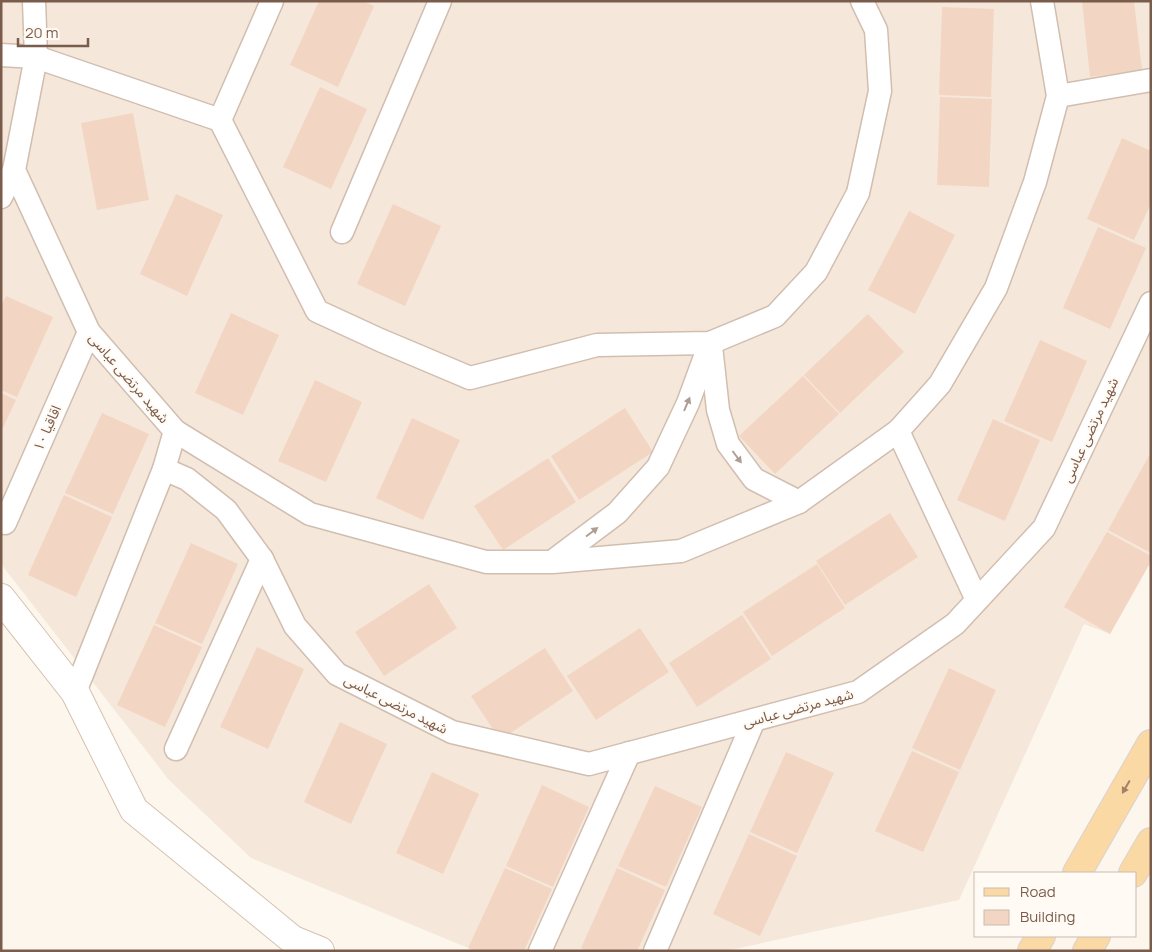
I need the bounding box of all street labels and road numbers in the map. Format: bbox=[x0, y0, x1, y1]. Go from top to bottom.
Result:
street label: شهید مرتضی عباسی bbox=[85, 328, 174, 427]
street label: شهید مرتضی عباسی bbox=[1057, 374, 1122, 485]
street label: اقاقیا ۱۰ bbox=[28, 402, 65, 454]
street label: شهید مرتضی عباسی bbox=[341, 669, 451, 738]
street label: شهید مرتضی عباسی bbox=[740, 684, 855, 731]

